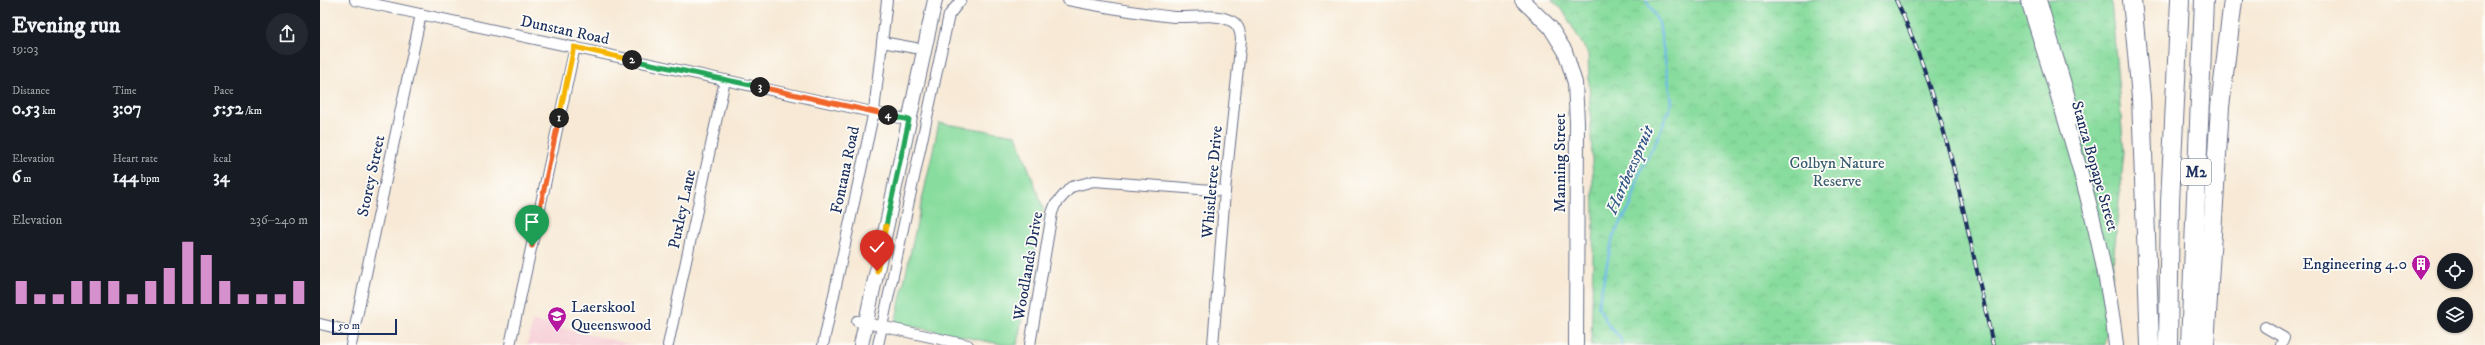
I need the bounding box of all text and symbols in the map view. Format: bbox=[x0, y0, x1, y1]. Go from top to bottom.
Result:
street label: Dunstan Road bbox=[519, 11, 611, 49]
text: Evening run bbox=[12, 12, 120, 39]
button: share bbox=[266, 13, 308, 55]
text: 19:03 bbox=[12, 41, 38, 57]
pin: 2 bbox=[622, 50, 642, 70]
text: 2 bbox=[629, 53, 635, 67]
pin: 3 bbox=[750, 77, 770, 97]
text: 3 bbox=[758, 80, 762, 94]
text: Distance bbox=[12, 84, 50, 98]
text: Time bbox=[113, 84, 137, 98]
text: Pace bbox=[213, 84, 234, 98]
text: 0.53 bbox=[12, 98, 40, 120]
text: 3:07 bbox=[113, 98, 142, 120]
text: 5:52 bbox=[213, 98, 243, 120]
street label: Stanza Bopape Street bbox=[2067, 99, 2123, 233]
text: km bbox=[40, 104, 56, 118]
text: /km bbox=[243, 104, 262, 118]
pin: 4 bbox=[878, 105, 898, 125]
pin: 1 bbox=[549, 108, 569, 128]
text: 4 bbox=[885, 108, 891, 122]
text: 1 bbox=[557, 111, 561, 125]
street label: Manning Street bbox=[1550, 113, 1570, 213]
water label: Hartbeesspruit bbox=[1600, 121, 1660, 218]
street label: Fontana Road bbox=[826, 124, 864, 216]
street label: Whistletree Drive bbox=[1197, 125, 1227, 240]
street label: Storey Street bbox=[353, 133, 389, 219]
text: Elevation bbox=[12, 152, 55, 166]
text: Heart rate bbox=[113, 152, 158, 166]
text: kcal bbox=[213, 152, 231, 166]
park label: Colbyn Nature Reserve bbox=[1789, 153, 1885, 191]
road number: M2 bbox=[2181, 159, 2211, 185]
text: 6 bbox=[12, 166, 21, 188]
text: 144 bbox=[113, 166, 138, 188]
text: 34 bbox=[213, 166, 229, 188]
street label: Puxley Lane bbox=[664, 167, 700, 250]
text: m bbox=[21, 172, 31, 186]
text: bpm bbox=[138, 172, 160, 186]
pin bbox=[515, 205, 549, 246]
street label: Woodlands Drive bbox=[1008, 210, 1047, 323]
icon: arrive bbox=[521, 211, 543, 233]
text: Elevation bbox=[12, 212, 62, 228]
text: 236–240 m bbox=[250, 212, 308, 228]
pin bbox=[860, 230, 894, 271]
icon: check bbox=[866, 236, 888, 258]
building icon: Engineering 4.0 bbox=[2410, 253, 2432, 281]
map controls bbox=[2437, 253, 2473, 333]
button: locate bbox=[2437, 253, 2473, 289]
place label: Engineering 4.0 bbox=[2302, 254, 2407, 274]
place label: Laerskool Queenswood bbox=[571, 297, 651, 335]
button: layers bbox=[2437, 297, 2473, 333]
school or university icon: Laerskool Queenswood bbox=[546, 305, 568, 333]
scale bar bbox=[332, 317, 397, 336]
text: 50 m bbox=[338, 319, 360, 333]

